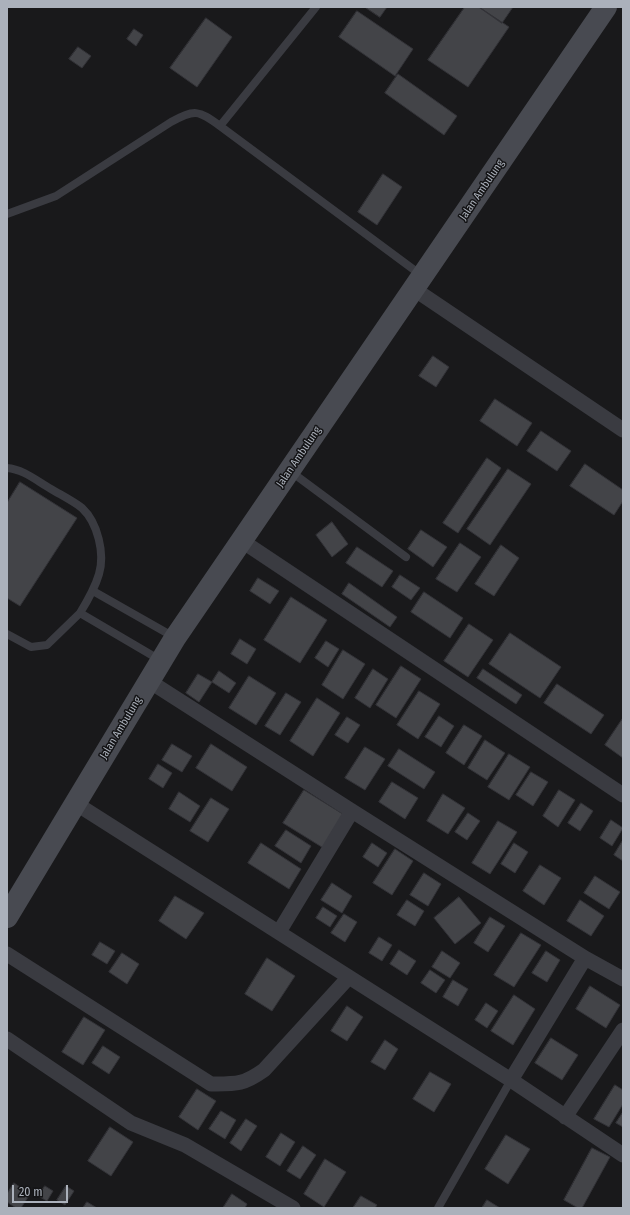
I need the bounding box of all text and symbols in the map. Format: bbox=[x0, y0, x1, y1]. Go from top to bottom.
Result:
street label: Jalan Ambulung bbox=[457, 157, 507, 223]
street label: Jalan Ambulung bbox=[274, 424, 324, 490]
street label: Jalan Ambulung bbox=[97, 694, 145, 762]
scale bar bbox=[14, 1177, 70, 1203]
text: 20 m bbox=[19, 1185, 43, 1199]

